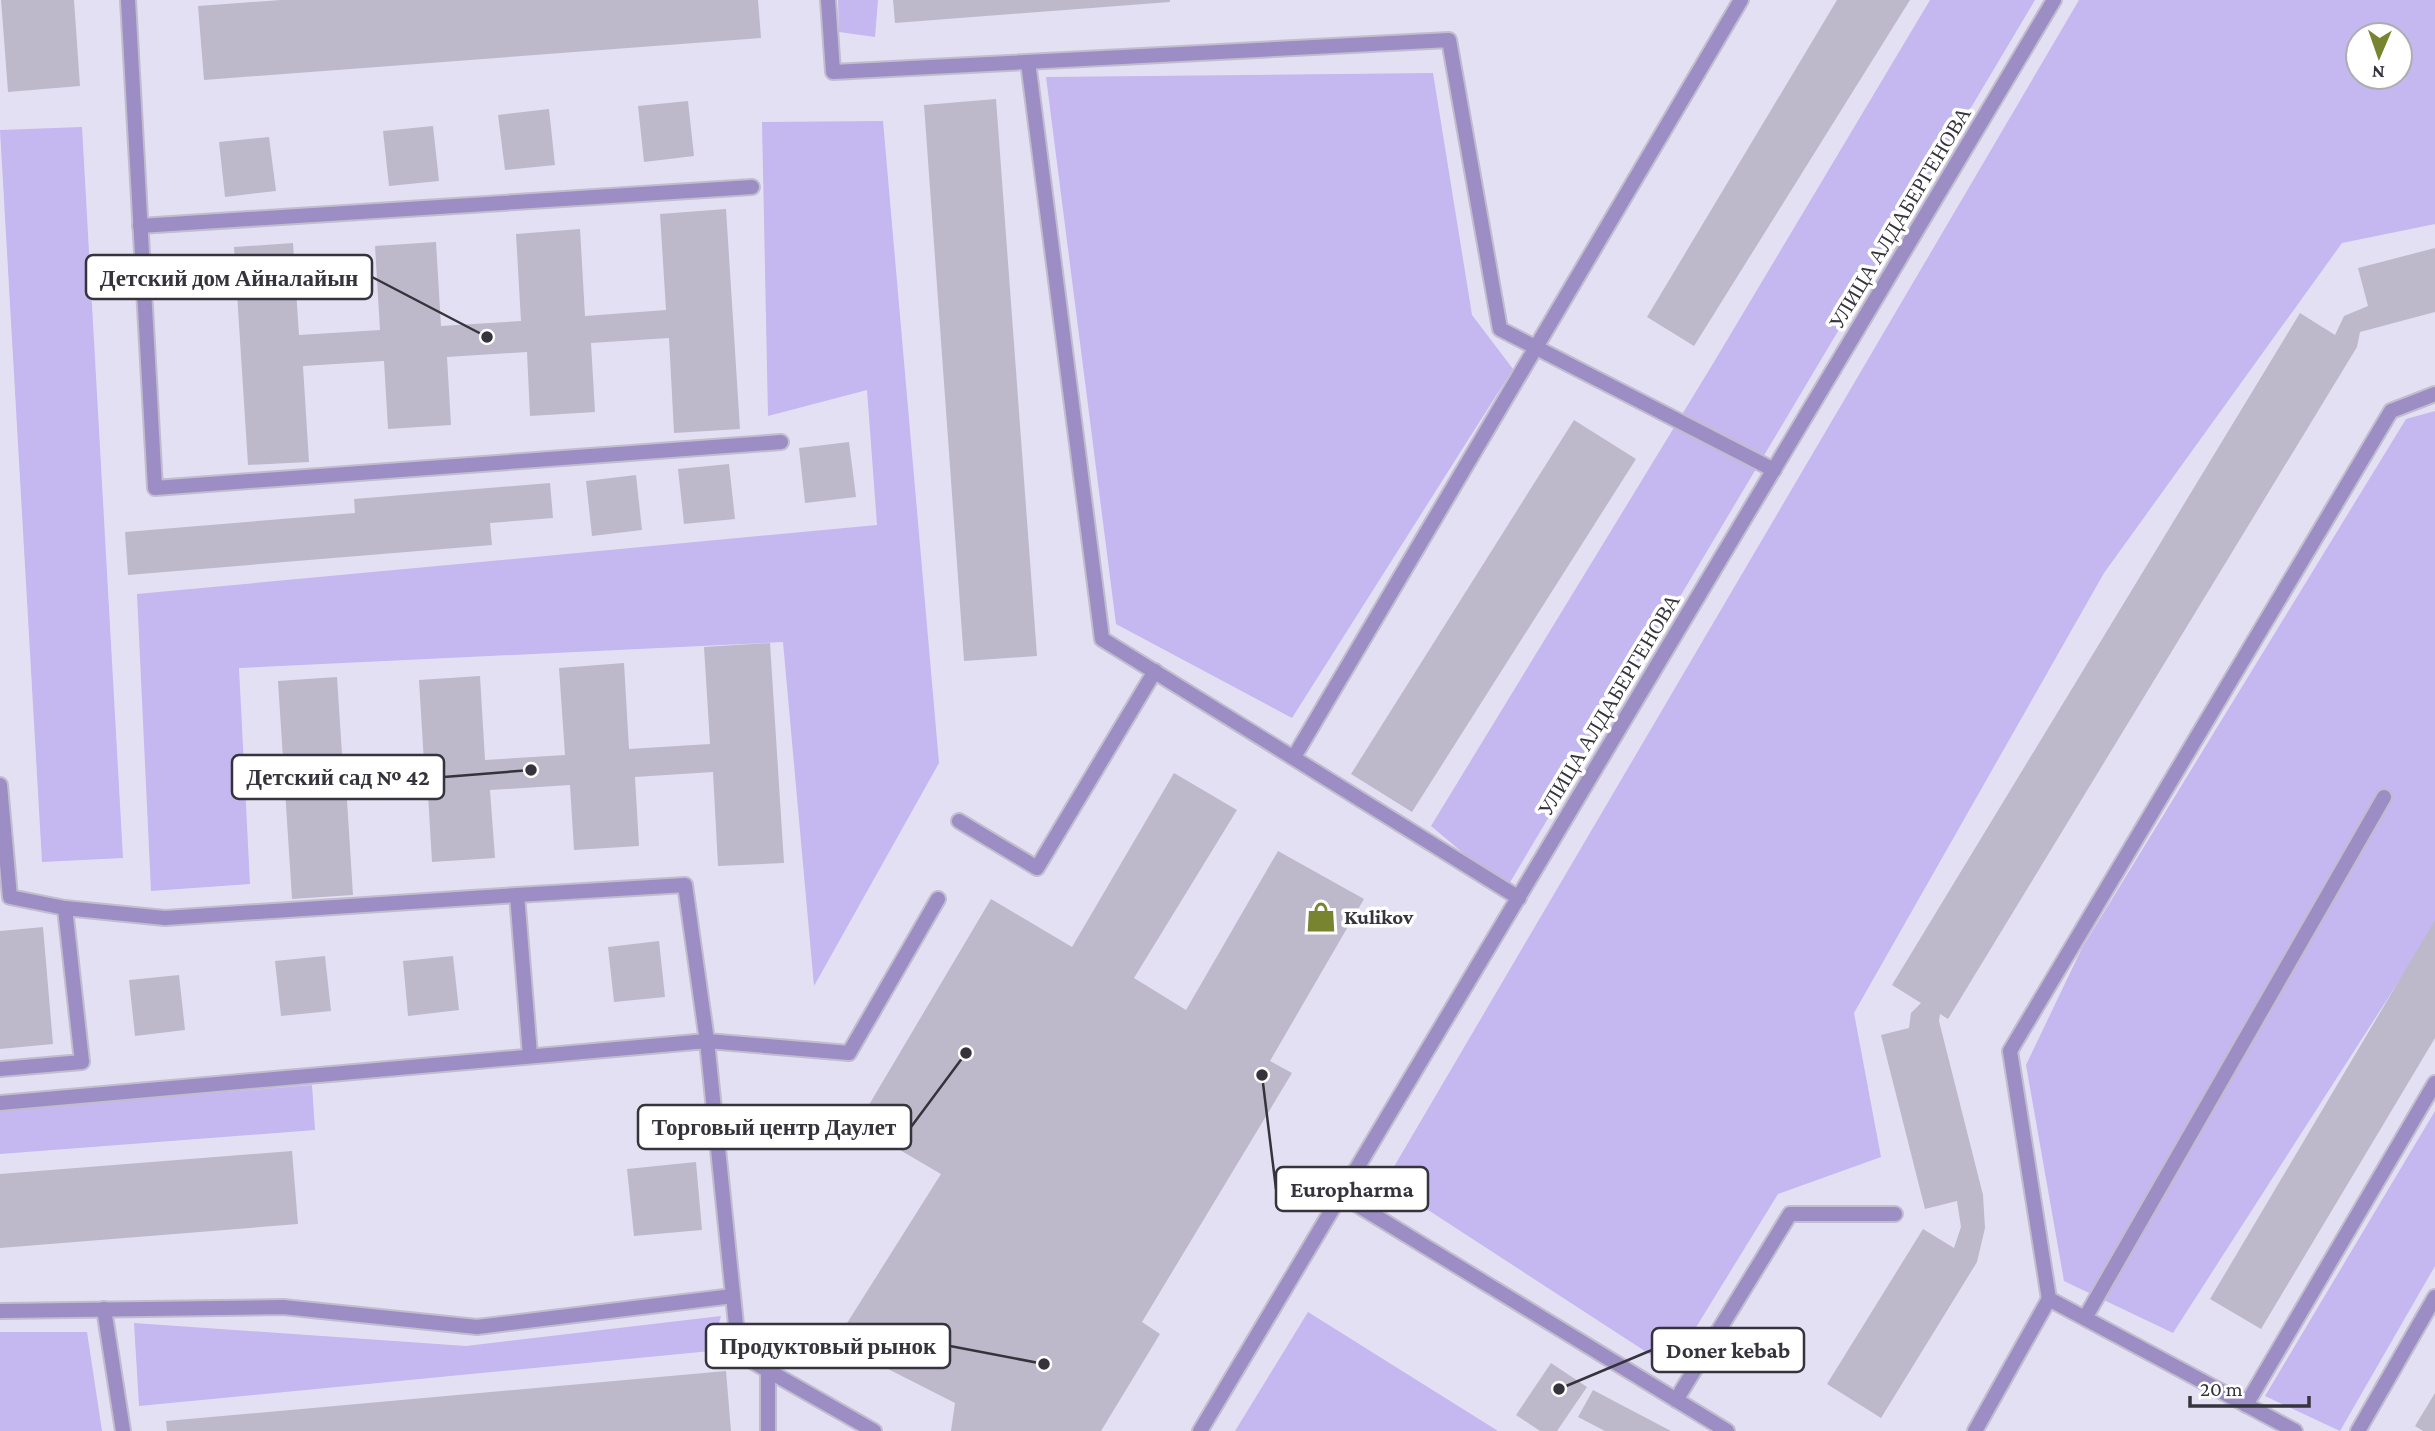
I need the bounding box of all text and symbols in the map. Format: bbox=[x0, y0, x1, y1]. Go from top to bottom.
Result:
north arrow bbox=[2344, 21, 2414, 91]
text: N bbox=[2372, 62, 2385, 83]
street label: УЛИЦА АЛДАБЕРГЕНОВА bbox=[1824, 102, 1976, 333]
callout: Детский дом Айналайын bbox=[86, 255, 372, 299]
text: Детский дом Айналайын bbox=[100, 265, 358, 291]
street label: УЛИЦА АЛДАБЕРГЕНОВА bbox=[1533, 589, 1685, 820]
callout: Детский сад № 42 bbox=[232, 755, 444, 799]
text: Детский сад № 42 bbox=[246, 764, 430, 790]
shop icon: Kulikov bbox=[1304, 900, 1338, 934]
place label: Kulikov bbox=[1344, 905, 1414, 929]
callout: Торговый центр Даулет bbox=[638, 1105, 911, 1149]
text: Торговый центр Даулет bbox=[652, 1114, 897, 1140]
callout: Europharma bbox=[1276, 1167, 1428, 1211]
text: Europharma bbox=[1290, 1176, 1414, 1202]
callout: Продуктовый рынок bbox=[706, 1324, 950, 1368]
callout: Doner kebab bbox=[1652, 1328, 1804, 1372]
text: Продуктовый рынок bbox=[720, 1333, 937, 1359]
text: Doner kebab bbox=[1666, 1337, 1790, 1363]
scale bar bbox=[2190, 1364, 2309, 1408]
text: 20 m bbox=[2200, 1377, 2243, 1401]

